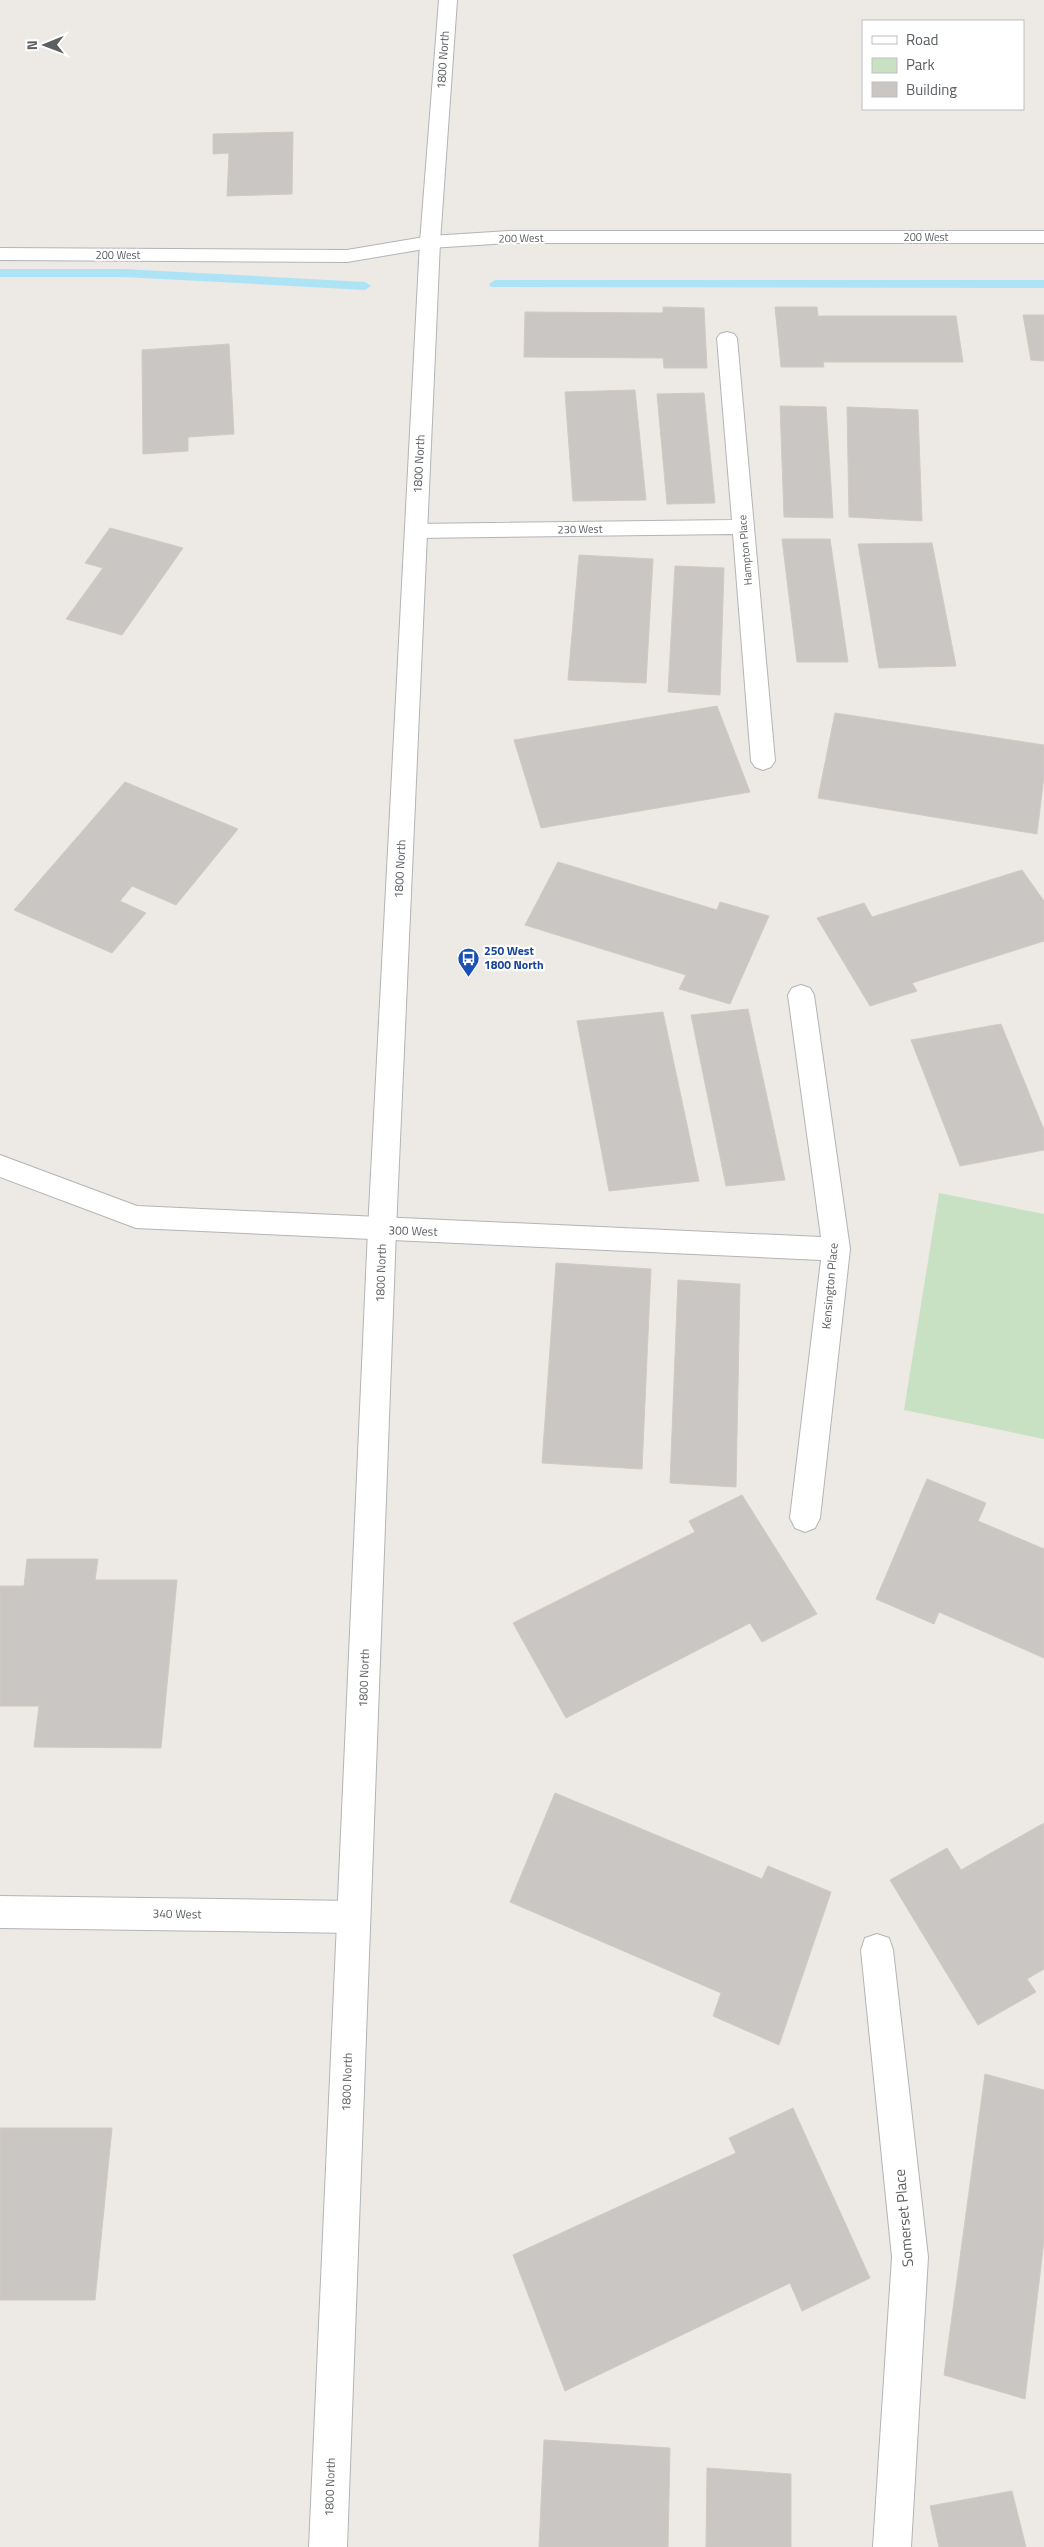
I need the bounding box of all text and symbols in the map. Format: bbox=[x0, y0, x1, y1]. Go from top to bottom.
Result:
north arrow bbox=[20, 20, 70, 70]
legend bbox=[862, 20, 1024, 110]
text: Road bbox=[906, 28, 938, 51]
street label: 1800 North bbox=[431, 30, 454, 90]
text: N bbox=[21, 40, 42, 50]
text: Park bbox=[906, 53, 935, 76]
text: Building bbox=[906, 78, 957, 101]
street label: 200 West bbox=[904, 229, 949, 245]
street label: 200 West bbox=[498, 230, 544, 246]
street label: 200 West bbox=[96, 247, 141, 263]
street label: 1800 North bbox=[407, 434, 430, 494]
street label: Hampton Place bbox=[734, 514, 756, 586]
street label: 230 West bbox=[557, 521, 603, 537]
street label: 1800 North bbox=[388, 839, 411, 899]
place label: 250 West 1800 North bbox=[484, 941, 544, 974]
bus stop icon: 250 West 1800 North bbox=[456, 946, 480, 977]
street label: 300 West bbox=[388, 1220, 439, 1241]
street label: Kensington Place bbox=[816, 1242, 843, 1330]
street label: 1800 North bbox=[370, 1243, 391, 1303]
street label: 1800 North bbox=[353, 1648, 374, 1708]
street label: 340 West bbox=[152, 1904, 202, 1923]
street label: 1800 North bbox=[336, 2052, 357, 2112]
street label: Somerset Place bbox=[888, 2168, 919, 2268]
street label: 1800 North bbox=[319, 2457, 340, 2517]

